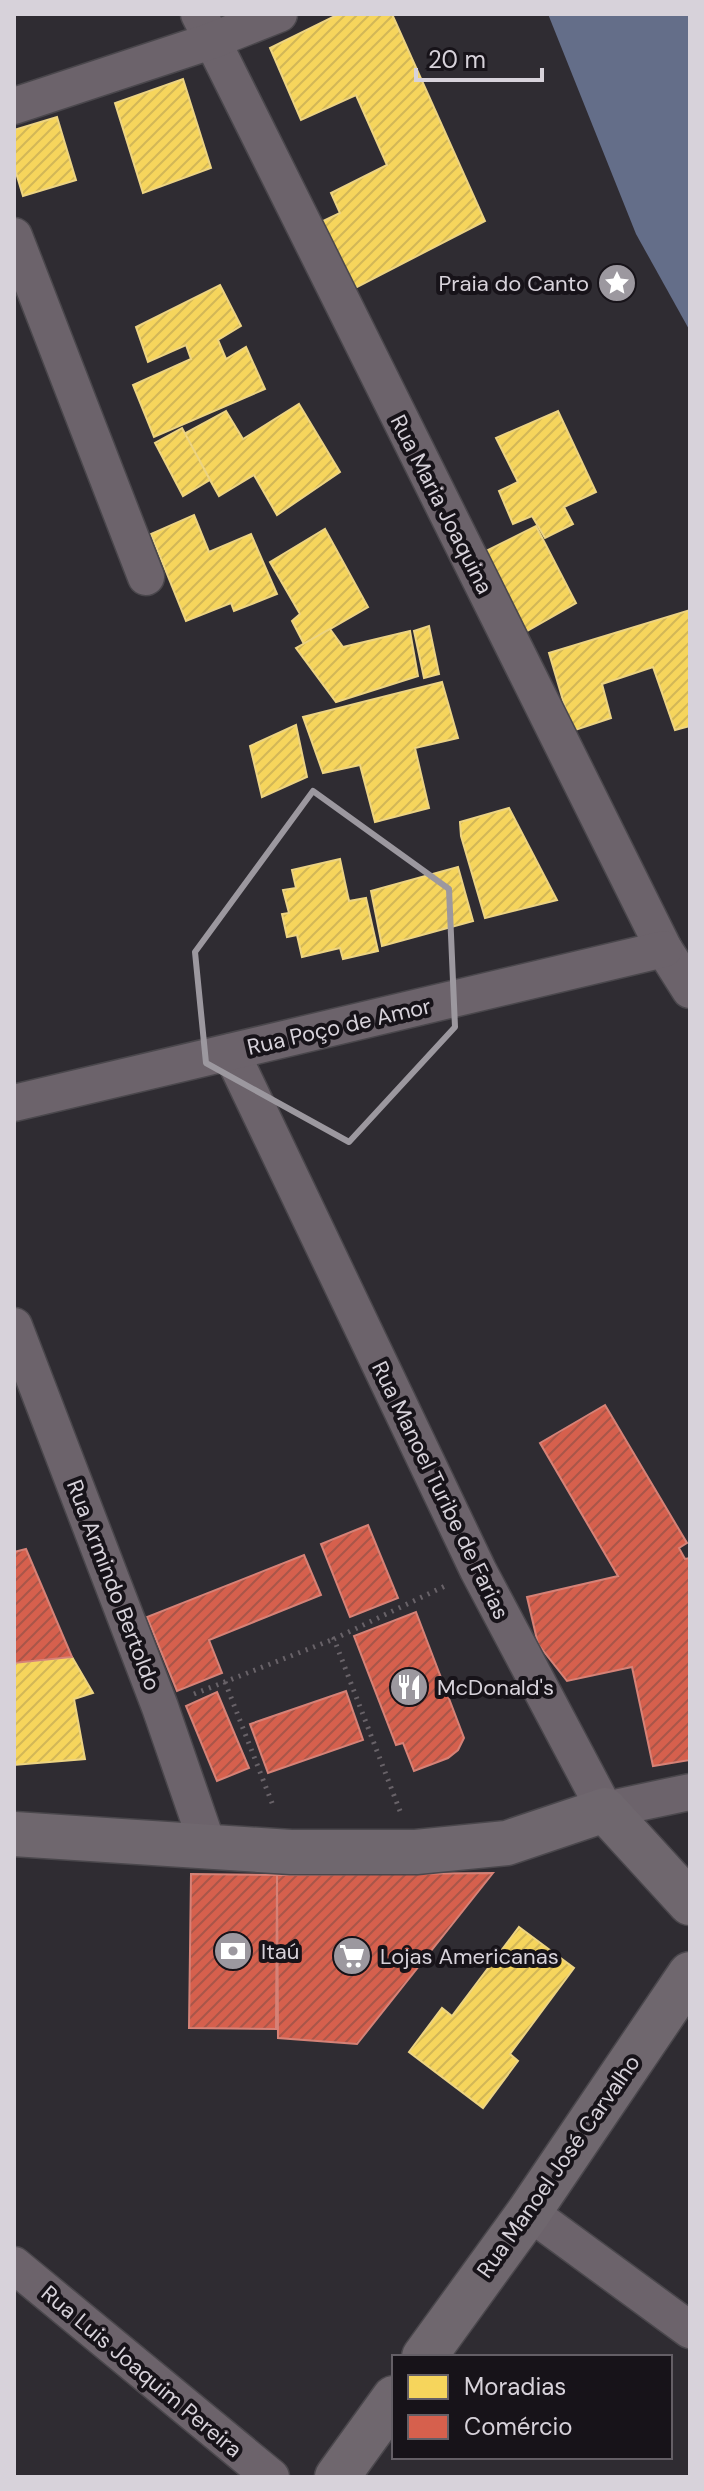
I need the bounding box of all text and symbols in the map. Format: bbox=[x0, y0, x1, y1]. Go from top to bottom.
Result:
scale bar bbox=[416, 32, 542, 82]
text: 20 m bbox=[428, 44, 486, 75]
place icon: Praia do Canto bbox=[596, 262, 638, 304]
place label: Praia do Canto bbox=[439, 269, 589, 298]
street label: Rua Maria Joaquina bbox=[384, 410, 499, 599]
street label: Rua Poço de Amor bbox=[244, 991, 434, 1062]
street label: Rua Manoel Turibe de Farias bbox=[365, 1356, 516, 1624]
street label: Rua Armindo Bertoldo bbox=[60, 1476, 167, 1695]
restaurant icon: McDonald's bbox=[388, 1666, 430, 1708]
place label: McDonald's bbox=[437, 1673, 554, 1702]
bank icon: Itaú bbox=[212, 1930, 254, 1972]
supermarket icon: Lojas Americanas bbox=[331, 1935, 373, 1977]
place label: Itaú bbox=[261, 1937, 299, 1966]
place label: Lojas Americanas bbox=[380, 1942, 559, 1971]
street label: Rua Manoel José Carvalho bbox=[470, 2049, 647, 2283]
street label: Rua Luis Joaquim Pereira bbox=[35, 2279, 248, 2464]
legend bbox=[392, 2355, 672, 2459]
text: Moradias bbox=[464, 2371, 566, 2402]
text: Comércio bbox=[464, 2411, 573, 2442]

